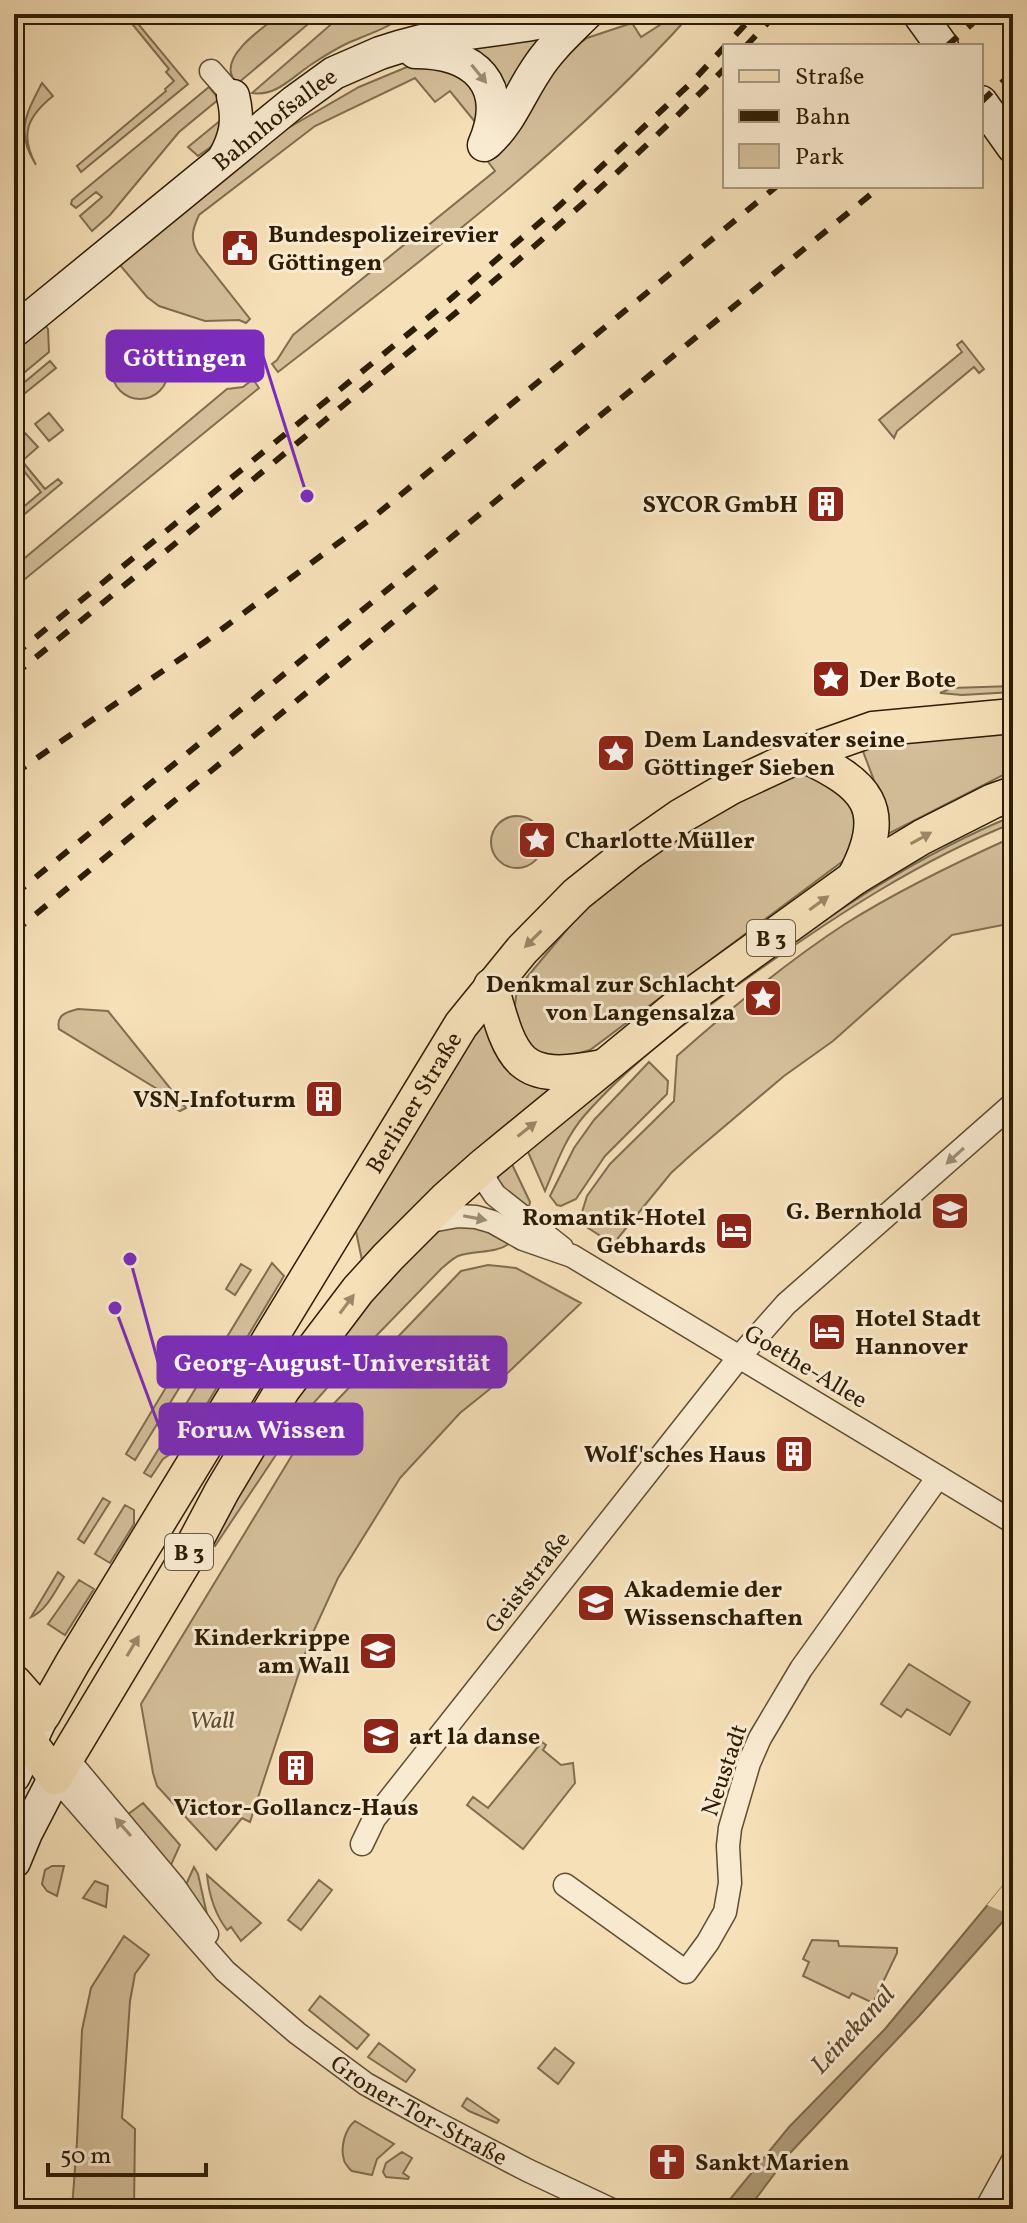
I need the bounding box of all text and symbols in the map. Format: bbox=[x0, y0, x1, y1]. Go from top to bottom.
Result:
legend bbox=[723, 44, 983, 188]
street label: Bahnhofsallee bbox=[206, 61, 345, 181]
text: Straße bbox=[795, 61, 864, 95]
one-way arrow bbox=[470, 64, 487, 85]
text: Bahn bbox=[795, 101, 851, 135]
text: Park bbox=[795, 141, 844, 175]
place label: Bundespolizeirevier Göttingen bbox=[268, 219, 499, 281]
public building icon: Bundespolizeirevier Göttingen bbox=[219, 227, 261, 269]
callout: Göttingen bbox=[107, 331, 263, 381]
text: Göttingen bbox=[123, 341, 247, 377]
building icon: SYCOR GmbH bbox=[805, 483, 847, 525]
place label: SYCOR GmbH bbox=[643, 489, 798, 523]
place icon: Der Bote bbox=[810, 658, 852, 700]
place label: Der Bote bbox=[859, 664, 956, 698]
place label: Dem Landesvater seine Göttinger Sieben bbox=[644, 724, 905, 786]
place icon: Dem Landesvater seine Göttinger Sieben bbox=[595, 732, 637, 774]
place icon: Charlotte Müller bbox=[516, 819, 558, 861]
place label: Charlotte Müller bbox=[565, 825, 755, 859]
one-way arrow bbox=[910, 832, 932, 846]
one-way arrow bbox=[809, 895, 830, 911]
road number: B 3 bbox=[747, 920, 795, 956]
one-way arrow bbox=[524, 929, 543, 948]
place label: Denkmal zur Schlacht von Langensalza bbox=[486, 969, 735, 1031]
place icon: Denkmal zur Schlacht von Langensalza bbox=[742, 977, 784, 1019]
street label: Berliner Straße bbox=[359, 1026, 472, 1181]
building icon: VSN-Infoturm bbox=[303, 1078, 345, 1120]
place label: VSN-Infoturm bbox=[133, 1084, 296, 1118]
one-way arrow bbox=[517, 1122, 537, 1138]
one-way arrow bbox=[945, 1146, 964, 1164]
school or university icon: G. Bernhold bbox=[929, 1190, 971, 1232]
place label: G. Bernhold bbox=[786, 1196, 922, 1230]
place label: Romantik-Hotel Gebhards bbox=[522, 1202, 706, 1264]
hotel icon: Romantik-Hotel Gebhards bbox=[713, 1210, 755, 1252]
one-way arrow bbox=[463, 1213, 488, 1225]
one-way arrow bbox=[339, 1294, 355, 1314]
place label: Hotel Stadt Hannover bbox=[855, 1303, 981, 1365]
hotel icon: Hotel Stadt Hannover bbox=[806, 1311, 848, 1353]
street label: Goethe-Allee bbox=[737, 1317, 873, 1418]
callout: Georg-August-Universität bbox=[158, 1337, 506, 1387]
text: Georg-August-Universität bbox=[174, 1346, 490, 1382]
callout: Foruʍ Wissen bbox=[160, 1404, 362, 1454]
text: Foruʍ Wissen bbox=[176, 1413, 346, 1449]
building icon: Wolf'sches Haus bbox=[773, 1433, 815, 1475]
place label: Wolf'sches Haus bbox=[584, 1439, 766, 1473]
street label: Geiststraße bbox=[478, 1525, 579, 1641]
road number: B 3 bbox=[165, 1534, 213, 1570]
place label: Akademie der Wissenschaften bbox=[624, 1574, 803, 1636]
school or university icon: Akademie der Wissenschaften bbox=[575, 1582, 617, 1624]
place label: Kinderkrippe am Wall bbox=[194, 1622, 350, 1684]
school or university icon: Kinderkrippe am Wall bbox=[357, 1630, 399, 1672]
one-way arrow bbox=[126, 1635, 140, 1657]
park label: Wall bbox=[190, 1705, 234, 1739]
school or university icon: art la danse bbox=[360, 1715, 402, 1757]
street label: Neustadt bbox=[694, 1720, 757, 1821]
place label: art la danse bbox=[409, 1721, 540, 1755]
building icon: Victor-Gollancz-Haus bbox=[275, 1747, 317, 1789]
place label: Victor-Gollancz-Haus bbox=[174, 1792, 418, 1826]
one-way arrow bbox=[115, 1818, 133, 1837]
water label: Leinekanal bbox=[803, 1978, 904, 2083]
street label: Groner-Tor-Straße bbox=[322, 2048, 513, 2176]
scale bar bbox=[48, 2127, 206, 2177]
text: 50 m bbox=[60, 2140, 112, 2174]
church icon: Sankt Marien bbox=[646, 2141, 688, 2183]
place label: Sankt Marien bbox=[695, 2147, 850, 2181]

